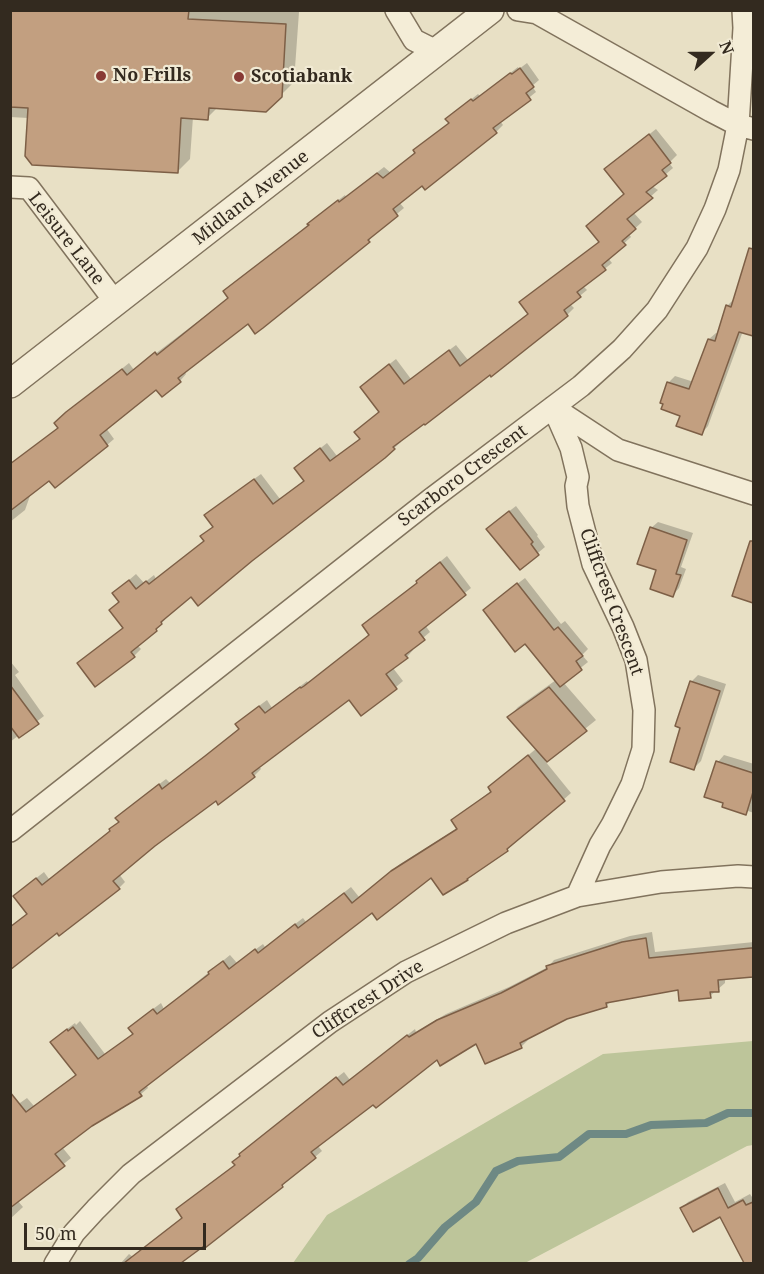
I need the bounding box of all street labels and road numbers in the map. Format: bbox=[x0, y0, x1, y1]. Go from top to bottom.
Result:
street label: Midland Avenue bbox=[189, 146, 313, 250]
street label: Leisure Lane bbox=[23, 188, 109, 290]
street label: Scarboro Crescent bbox=[394, 420, 532, 532]
street label: Cliffcrest Crescent bbox=[574, 526, 648, 678]
street label: Cliffcrest Drive bbox=[308, 956, 428, 1044]

